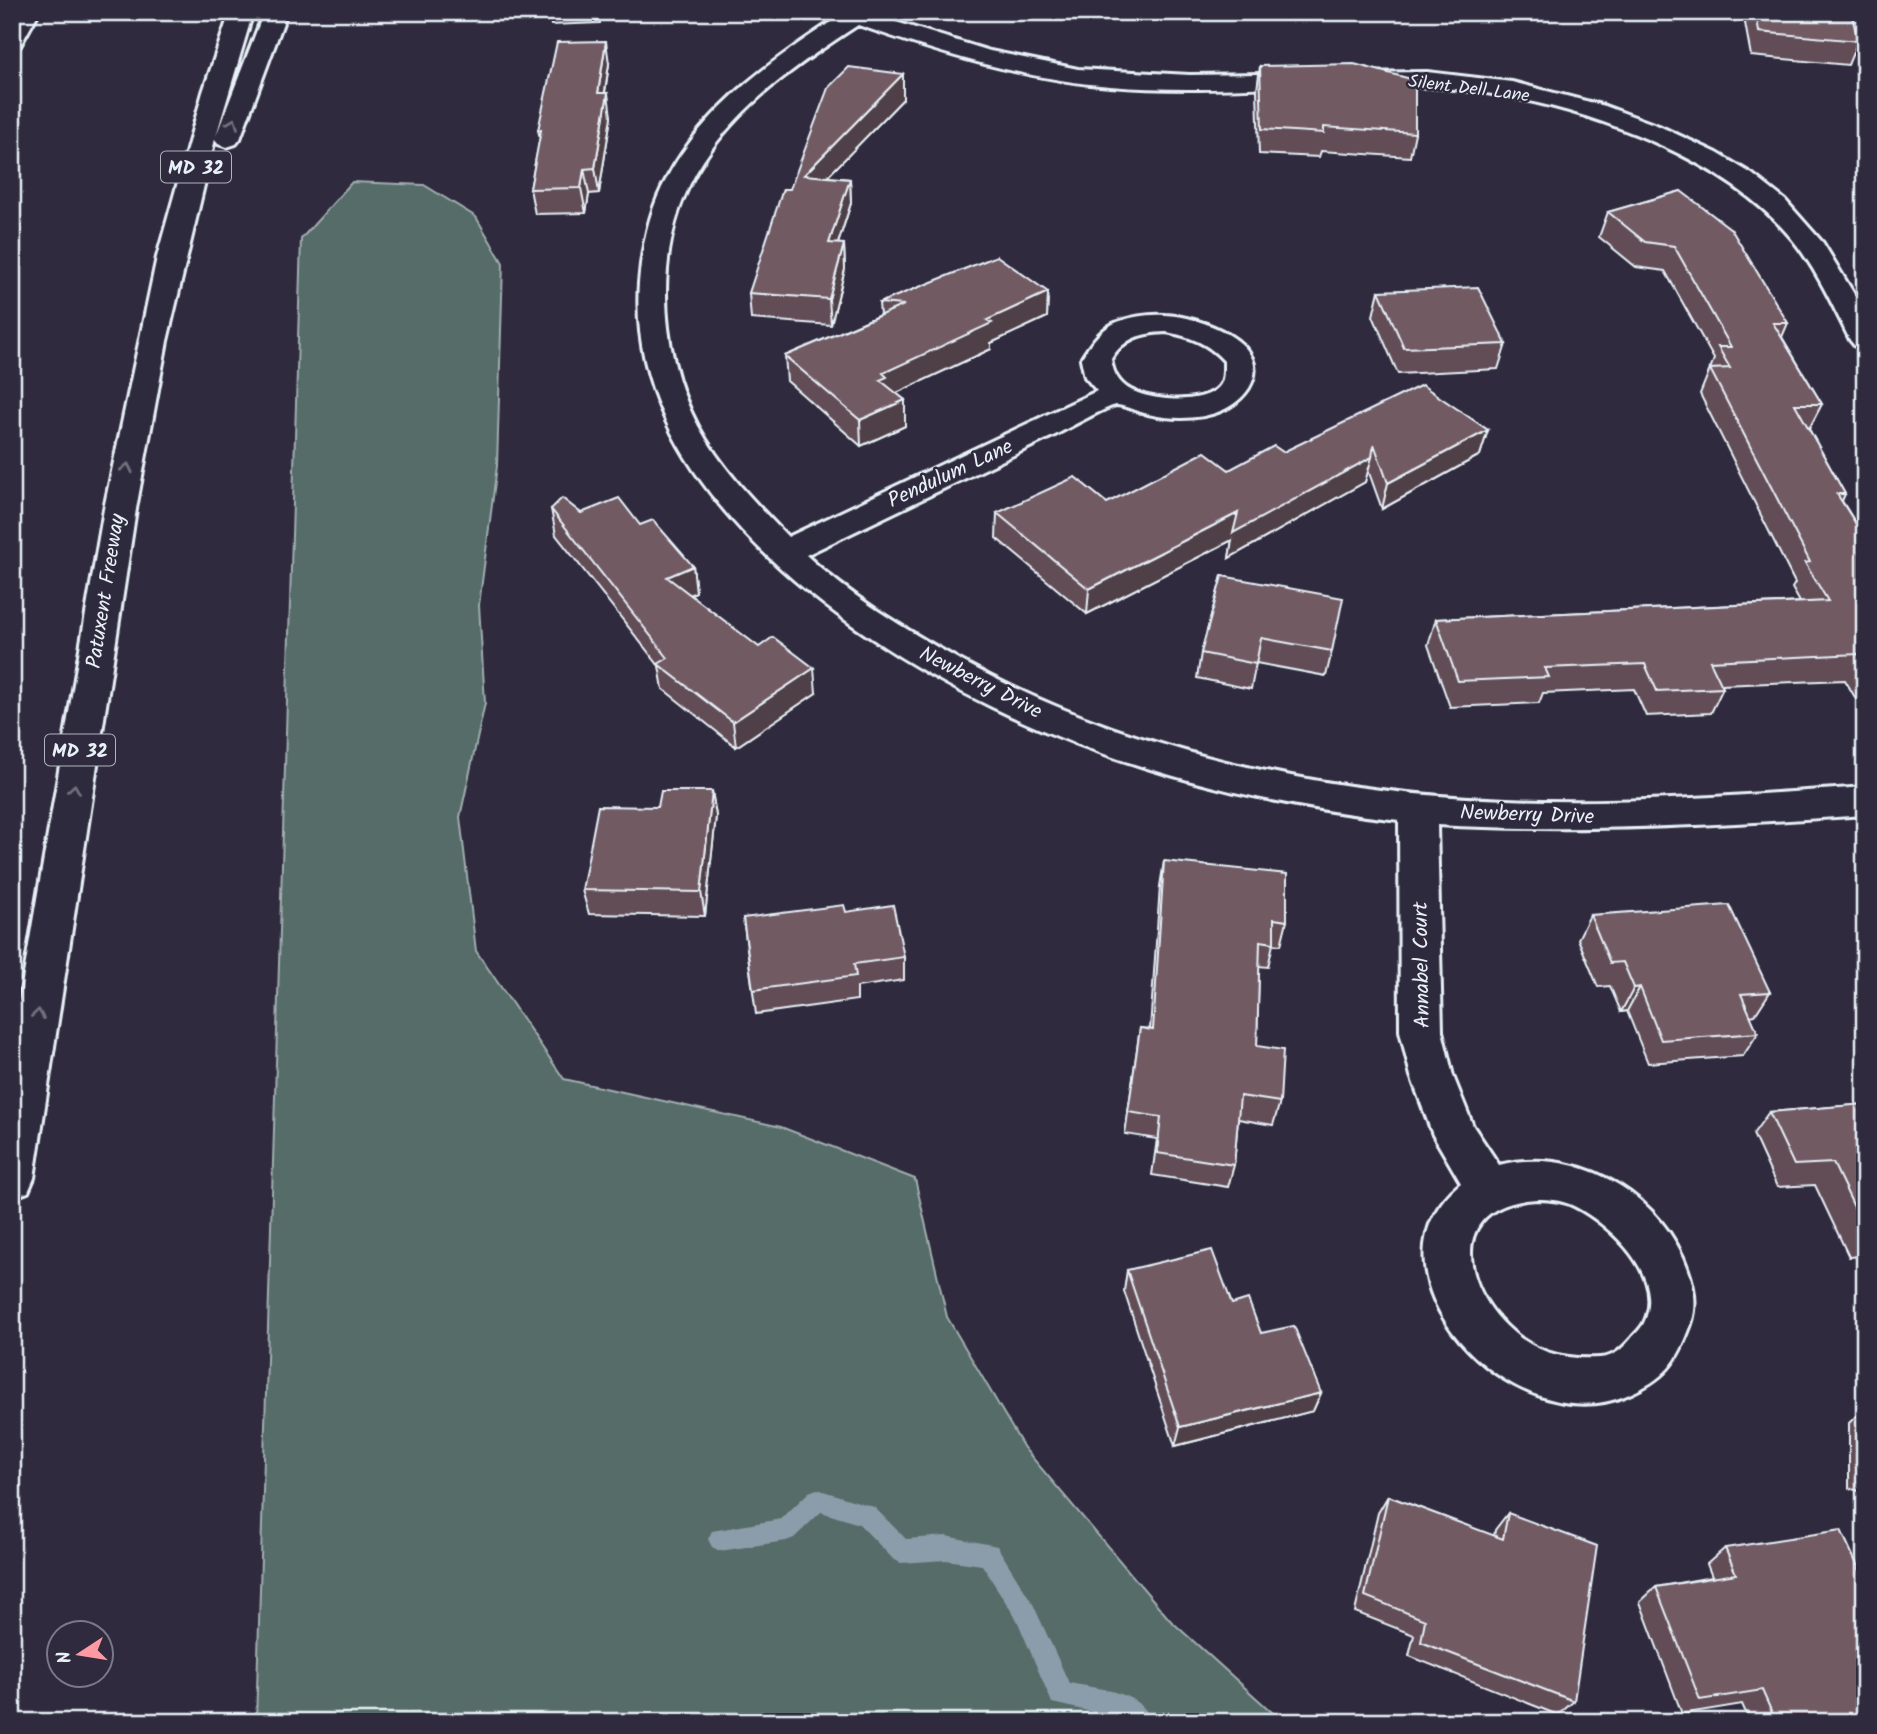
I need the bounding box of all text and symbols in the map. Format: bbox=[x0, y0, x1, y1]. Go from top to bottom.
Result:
street label: Silent Dell Lane bbox=[1407, 68, 1531, 111]
one-way arrow bbox=[225, 118, 239, 130]
road number: MD 32 bbox=[161, 152, 231, 182]
street label: Pendulum Lane bbox=[882, 431, 1019, 518]
one-way arrow bbox=[118, 462, 133, 474]
street label: Patuxent Freeway bbox=[78, 511, 135, 671]
street label: Newberry Drive bbox=[913, 638, 1048, 729]
road number: MD 32 bbox=[45, 734, 115, 765]
one-way arrow bbox=[66, 783, 81, 795]
street label: Newberry Drive bbox=[1459, 797, 1595, 834]
street label: Annabel Court bbox=[1405, 901, 1440, 1028]
one-way arrow bbox=[30, 1008, 45, 1020]
north arrow bbox=[46, 1618, 116, 1688]
text: N bbox=[49, 1648, 81, 1666]

